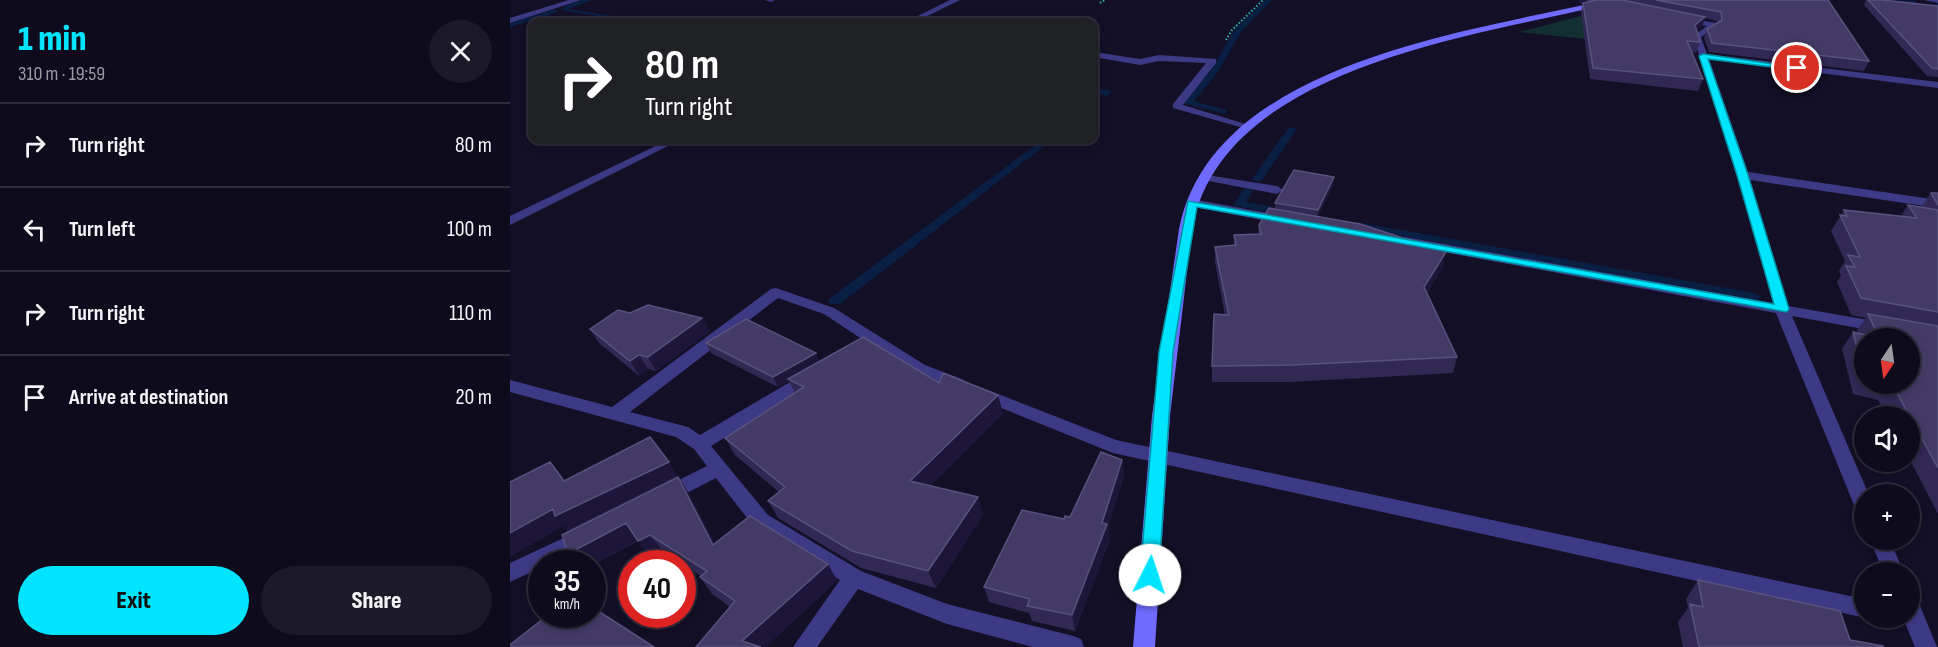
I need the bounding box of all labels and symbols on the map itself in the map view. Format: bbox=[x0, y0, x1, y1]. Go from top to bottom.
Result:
pin bbox=[1771, 42, 1822, 93]
north arrow bbox=[1854, 328, 1920, 394]
position arrow bbox=[1118, 543, 1182, 607]
speed limit sign: 40 bbox=[618, 550, 696, 628]

